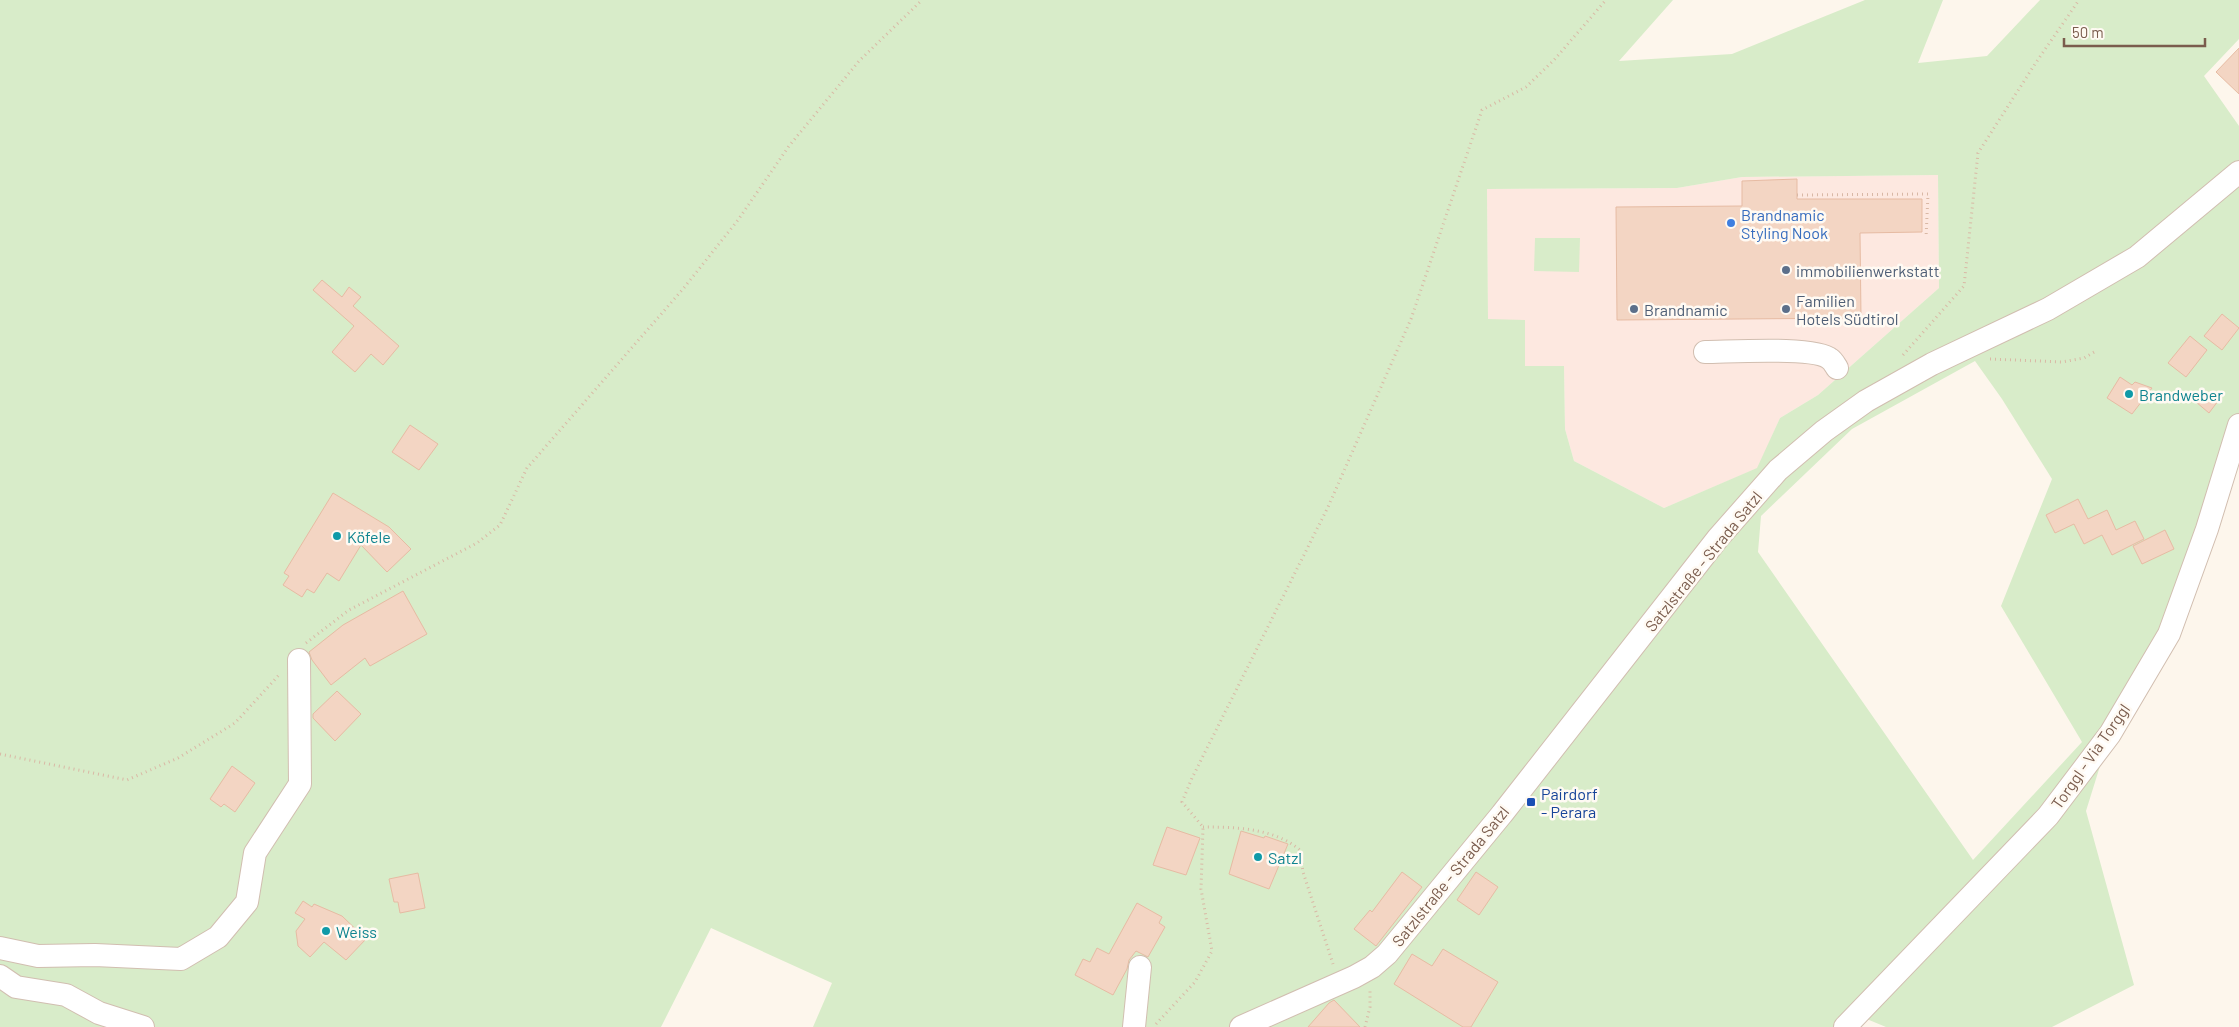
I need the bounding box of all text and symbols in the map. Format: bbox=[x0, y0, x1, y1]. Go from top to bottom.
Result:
scale bar bbox=[2064, 15, 2205, 47]
text: 50 m bbox=[2072, 23, 2104, 41]
place label: Brandnamic Styling Nook bbox=[1741, 205, 1828, 242]
marker: Brandnamic Styling Nook bbox=[1725, 217, 1737, 229]
place label: immobilienwerkstatt bbox=[1796, 261, 1940, 280]
marker: immobilienwerkstatt bbox=[1780, 264, 1792, 276]
place label: Familien Hotels Südtirol bbox=[1796, 291, 1899, 328]
place label: Brandnamic bbox=[1644, 300, 1728, 319]
marker: Brandnamic bbox=[1628, 303, 1640, 315]
marker: Familien Hotels Südtirol bbox=[1780, 303, 1792, 315]
place label: Brandweber bbox=[2139, 385, 2223, 404]
marker: Brandweber bbox=[2123, 388, 2135, 400]
street label: Satzlstraße - Strada Satzl bbox=[1641, 487, 1765, 635]
place label: Köfele bbox=[347, 527, 391, 546]
marker: Köfele bbox=[331, 530, 343, 542]
street label: Torggl - Via Torggl bbox=[2047, 700, 2133, 812]
place label: Pairdorf - Perara bbox=[1541, 784, 1598, 821]
marker: Pairdorf - Perara bbox=[1525, 796, 1537, 808]
street label: Satzlstraße - Strada Satzl bbox=[1388, 802, 1512, 950]
place label: Satzl bbox=[1268, 848, 1302, 867]
marker: Satzl bbox=[1252, 851, 1264, 863]
place label: Weiss bbox=[336, 922, 377, 941]
marker: Weiss bbox=[320, 925, 332, 937]

